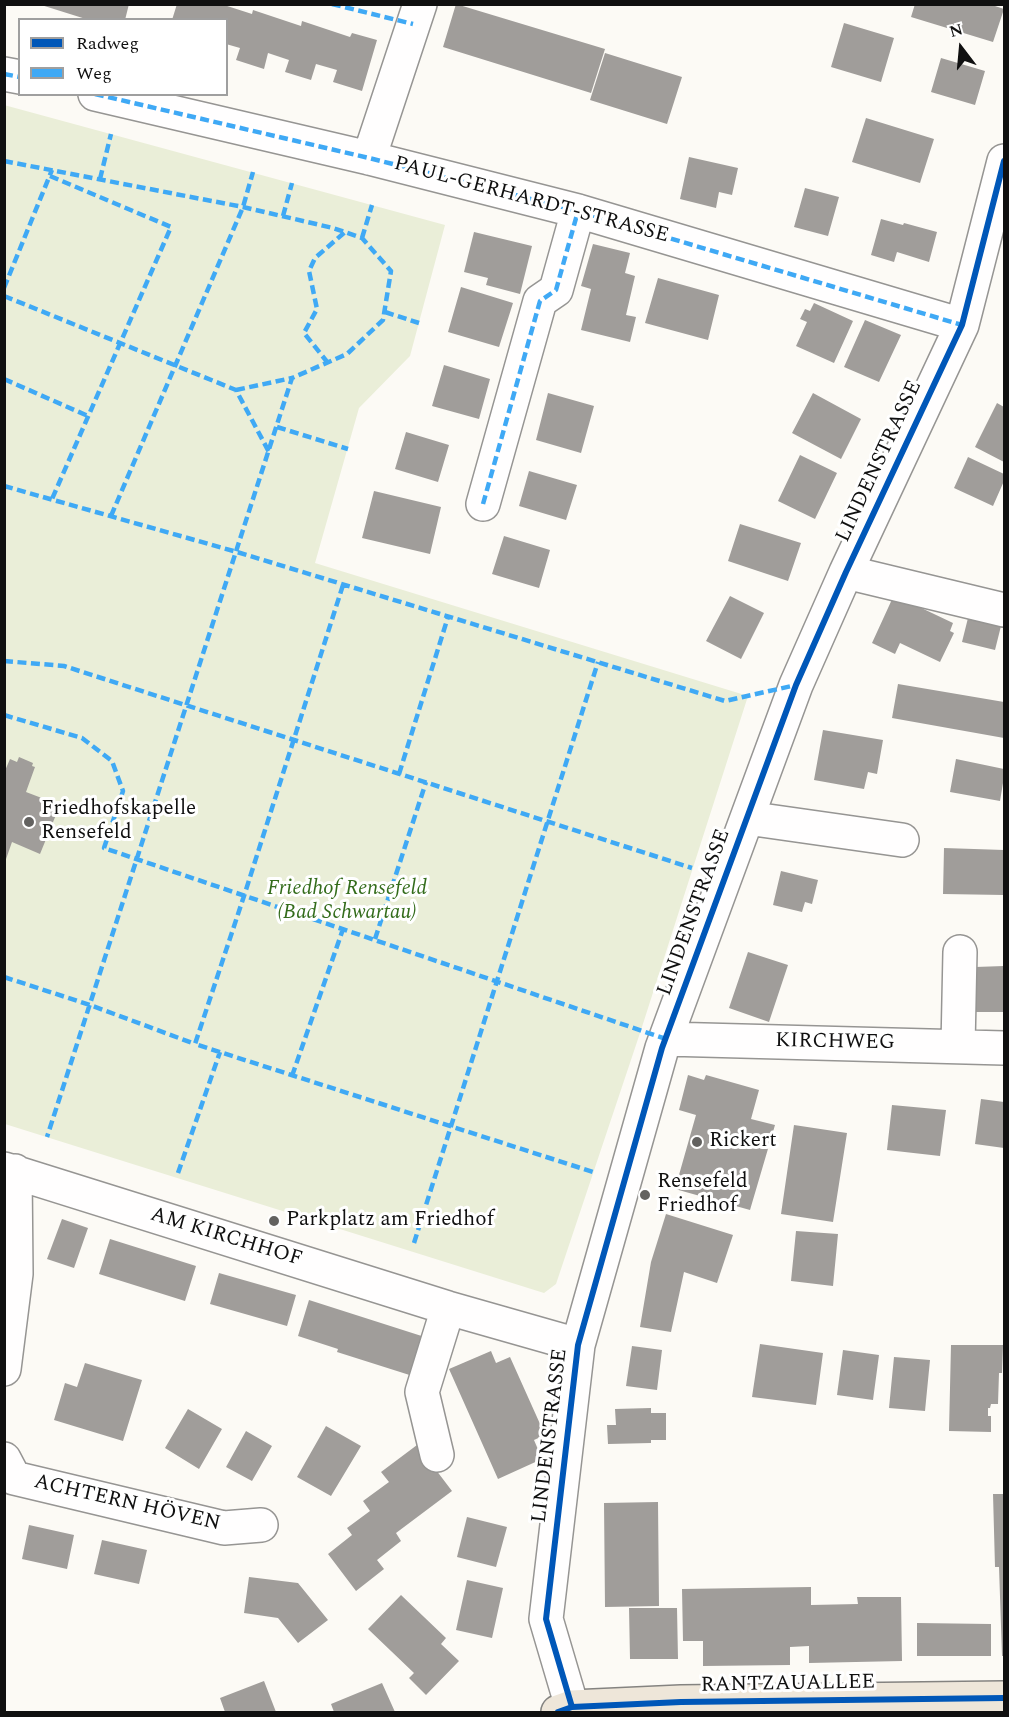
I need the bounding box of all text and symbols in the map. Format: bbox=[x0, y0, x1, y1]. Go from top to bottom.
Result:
text: N bbox=[946, 17, 966, 44]
legend bbox=[18, 18, 228, 96]
north arrow bbox=[931, 18, 991, 78]
text: Radweg bbox=[76, 30, 139, 57]
text: Weg bbox=[76, 60, 112, 87]
street label: PAUL-GERHARDT-STRASSE bbox=[391, 152, 671, 250]
street label: LINDENSTRASSE bbox=[831, 377, 929, 547]
place label: Friedhofskapelle Rensefeld bbox=[41, 797, 196, 847]
marker: Friedhofskapelle Rensefeld bbox=[22, 815, 36, 829]
street label: LINDENSTRASSE bbox=[653, 826, 737, 1000]
park label: Friedhof Rensefeld (Bad Schwartau) bbox=[267, 877, 427, 927]
street label: KIRCHWEG bbox=[775, 1029, 895, 1057]
place label: Rickert bbox=[709, 1129, 777, 1155]
marker: Rickert bbox=[690, 1135, 704, 1149]
place label: Rensefeld Friedhof bbox=[657, 1170, 748, 1220]
marker: Rensefeld Friedhof bbox=[638, 1188, 652, 1202]
street label: AM KIRCHHOF bbox=[147, 1203, 305, 1273]
place label: Parkplatz am Friedhof bbox=[286, 1208, 494, 1234]
marker: Parkplatz am Friedhof bbox=[267, 1214, 281, 1228]
street label: LINDENSTRASSE bbox=[528, 1347, 574, 1525]
street label: ACHTERN HÖVEN bbox=[31, 1470, 223, 1538]
street label: RANTZAUALLEE bbox=[701, 1671, 875, 1699]

